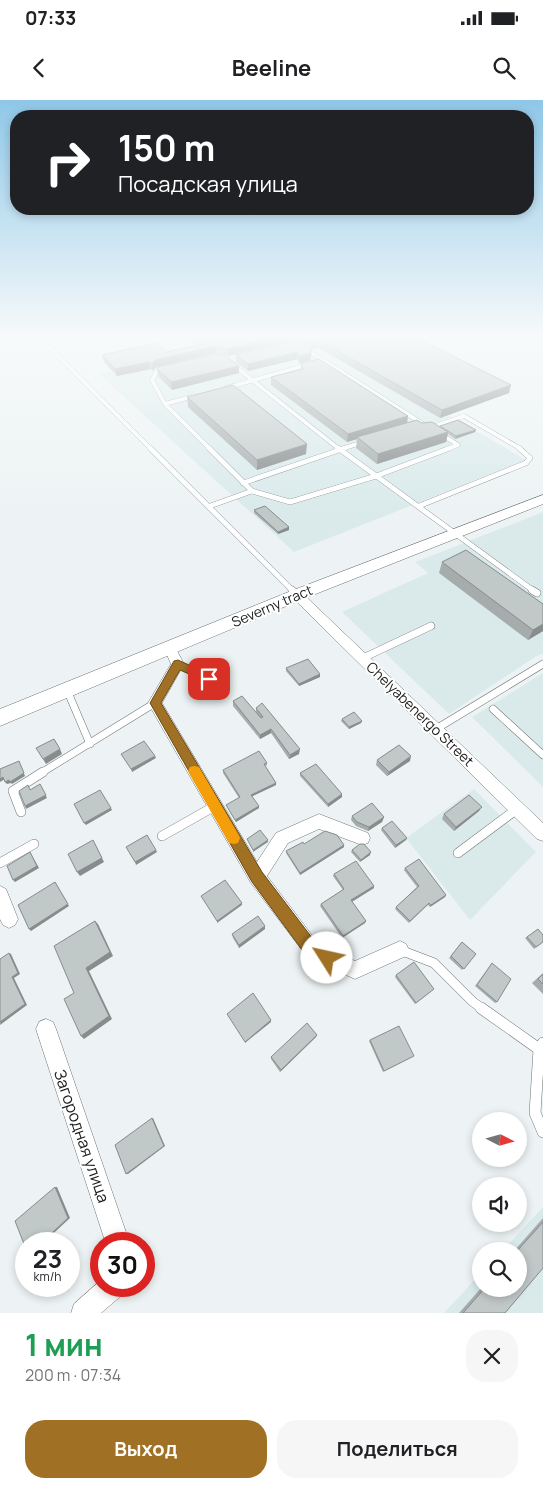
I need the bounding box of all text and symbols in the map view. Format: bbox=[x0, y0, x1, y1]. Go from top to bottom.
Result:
text: 07:33 bbox=[25, 5, 76, 31]
text: Beeline bbox=[232, 53, 311, 83]
icon: back bbox=[25, 54, 53, 82]
icon: search bbox=[490, 54, 518, 82]
text: 150 m bbox=[118, 124, 215, 172]
icon: right bbox=[35, 130, 100, 195]
text: Посадская улица bbox=[118, 169, 298, 199]
street label: Severny tract bbox=[228, 580, 316, 631]
street label: Chelyabenergo Street bbox=[362, 657, 479, 770]
pin bbox=[188, 658, 230, 700]
icon: arrive bbox=[195, 665, 223, 693]
position arrow bbox=[300, 931, 352, 983]
street label: Загородная улица bbox=[49, 1067, 115, 1205]
north arrow bbox=[472, 1112, 528, 1168]
map controls bbox=[472, 1112, 527, 1297]
button: sound bbox=[472, 1177, 527, 1232]
speed limit sign: 30 bbox=[90, 1232, 155, 1297]
text: 23 bbox=[33, 1241, 62, 1276]
button: search bbox=[472, 1242, 527, 1297]
text: km/h bbox=[34, 1268, 61, 1285]
text: 1 мин bbox=[25, 1324, 103, 1365]
button: close bbox=[466, 1330, 518, 1382]
text: 200 m · 07:34 bbox=[25, 1364, 121, 1386]
button: Выход bbox=[25, 1420, 267, 1478]
button: Поделиться bbox=[277, 1420, 518, 1478]

